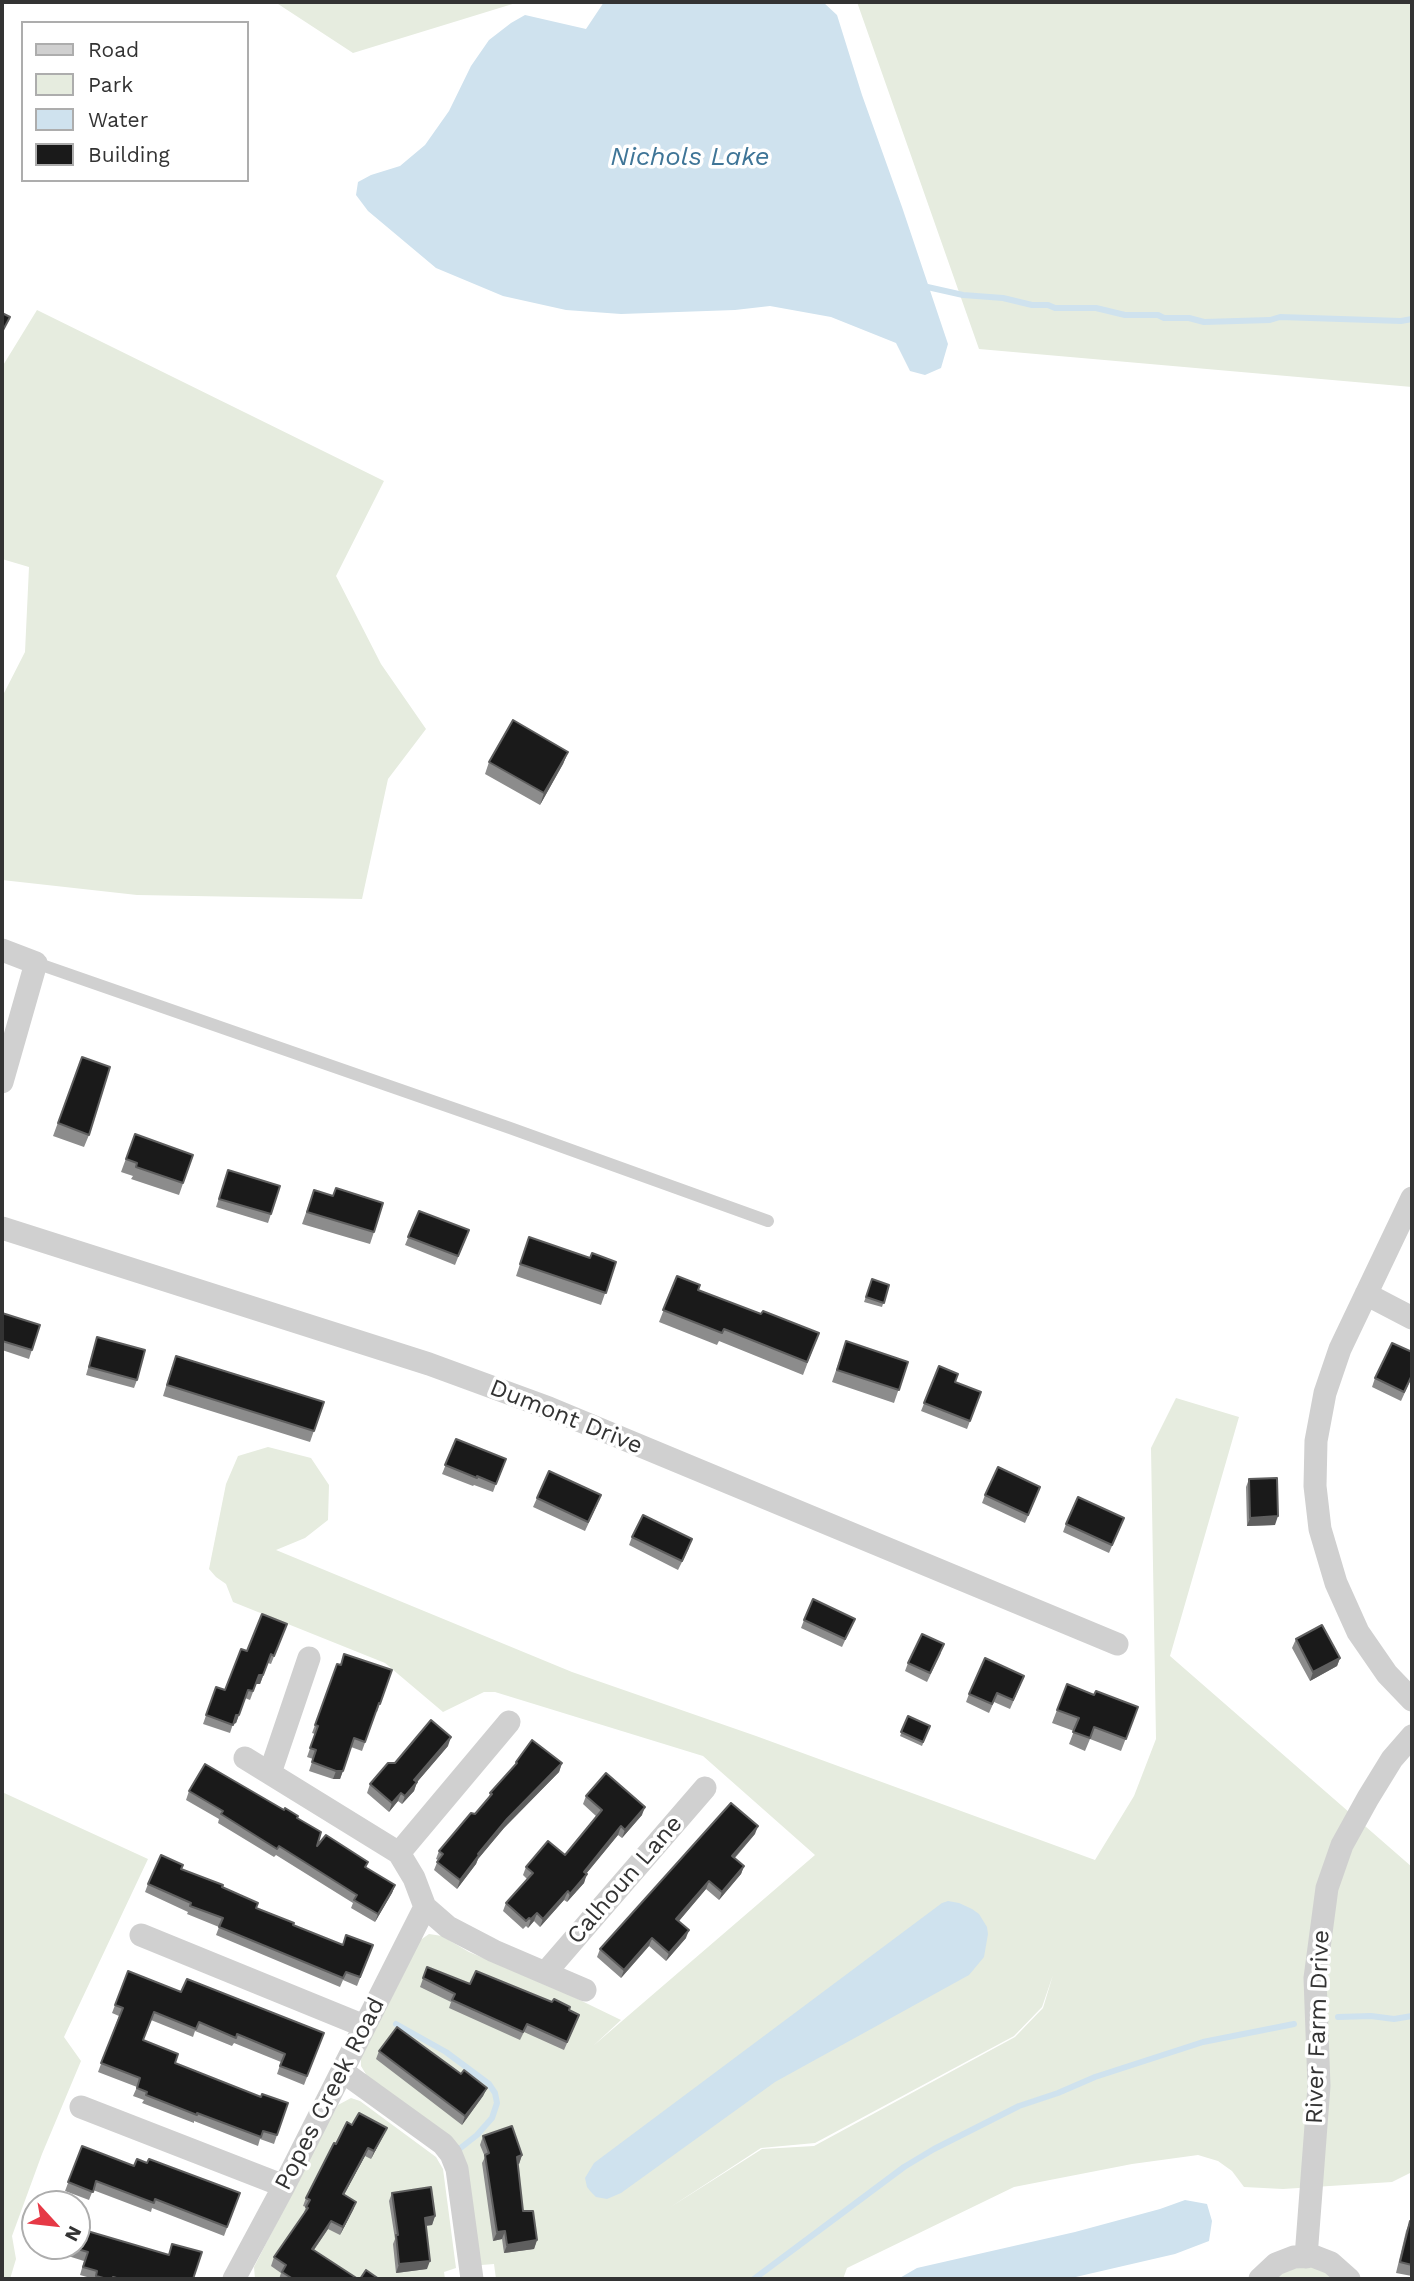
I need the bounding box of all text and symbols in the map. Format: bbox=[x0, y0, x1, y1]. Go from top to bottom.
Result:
legend bbox=[21, 21, 248, 182]
text: Road bbox=[88, 37, 139, 62]
text: Park bbox=[88, 72, 133, 97]
text: Water bbox=[88, 107, 148, 132]
water label: Nichols Lake bbox=[610, 141, 770, 173]
text: Building bbox=[88, 142, 170, 167]
street label: Dumont Drive bbox=[486, 1373, 646, 1461]
street label: Calhoun Lane bbox=[561, 1810, 689, 1950]
street label: River Farm Drive bbox=[1300, 1930, 1336, 2124]
street label: Popes Creek Road bbox=[269, 1993, 391, 2195]
north arrow bbox=[21, 2190, 91, 2260]
text: N bbox=[60, 2222, 87, 2245]

